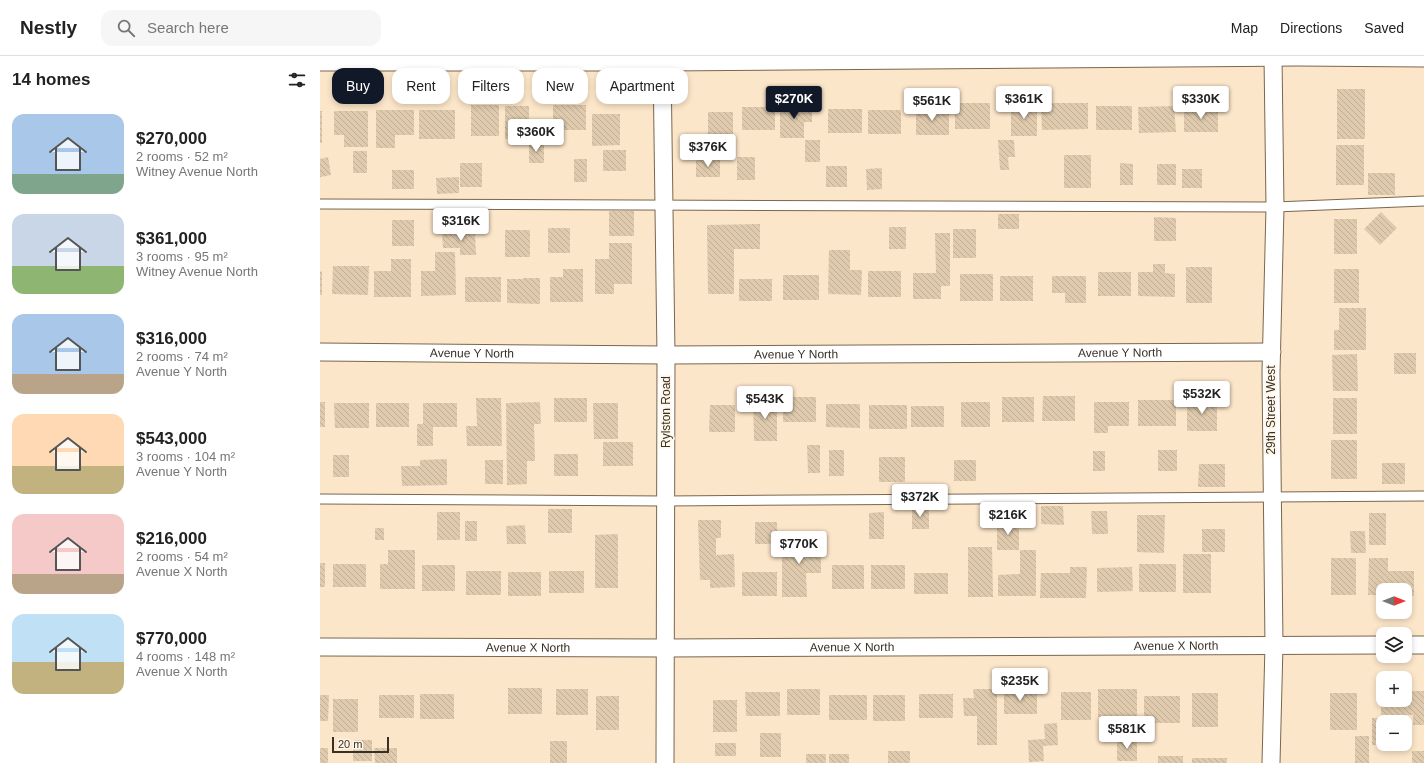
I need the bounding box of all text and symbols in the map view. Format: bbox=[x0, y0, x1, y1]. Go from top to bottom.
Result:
search box bbox=[101, 10, 381, 46]
text: Nestly bbox=[20, 17, 77, 38]
icon: search bbox=[115, 17, 137, 39]
text: Search here bbox=[147, 19, 229, 36]
text: Map bbox=[1231, 20, 1258, 36]
text: Directions bbox=[1280, 20, 1342, 36]
text: Saved bbox=[1364, 20, 1404, 36]
chip: Buy bbox=[332, 68, 384, 104]
chip: Rent bbox=[392, 68, 450, 104]
chip: Filters bbox=[458, 68, 524, 104]
chip: New bbox=[532, 68, 588, 104]
chip: Apartment bbox=[596, 68, 688, 104]
icon: filters bbox=[286, 69, 308, 91]
text: 14 homes bbox=[12, 70, 90, 89]
pin: $270K bbox=[766, 86, 822, 120]
pin: $361K bbox=[996, 86, 1052, 120]
pin: $330K bbox=[1173, 86, 1229, 120]
pin: $561K bbox=[904, 88, 960, 122]
text: $270K bbox=[775, 91, 813, 106]
text: $361K bbox=[1005, 91, 1043, 106]
text: $330K bbox=[1182, 91, 1220, 106]
text: $561K bbox=[913, 93, 951, 108]
pin: $360K bbox=[508, 119, 564, 153]
text: $360K bbox=[517, 124, 555, 139]
text: $270,000 bbox=[136, 129, 207, 148]
icon: home bbox=[44, 130, 92, 178]
pin: $376K bbox=[680, 134, 736, 168]
text: $376K bbox=[689, 139, 727, 154]
text: 2 rooms · 52 m² bbox=[136, 149, 228, 164]
text: Witney Avenue North bbox=[136, 164, 258, 179]
pin: $316K bbox=[433, 208, 489, 242]
text: $316K bbox=[442, 213, 480, 228]
text: $361,000 bbox=[136, 229, 207, 248]
icon: home bbox=[44, 230, 92, 278]
text: 3 rooms · 95 m² bbox=[136, 249, 228, 264]
text: Witney Avenue North bbox=[136, 264, 258, 279]
text: $316,000 bbox=[136, 329, 207, 348]
icon: home bbox=[44, 330, 92, 378]
street label: Avenue Y North bbox=[430, 346, 514, 361]
street label: Avenue Y North bbox=[1078, 346, 1162, 360]
street label: Avenue Y North bbox=[754, 347, 838, 362]
text: 2 rooms · 74 m² bbox=[136, 349, 228, 364]
text: Avenue Y North bbox=[136, 364, 227, 379]
street label: 29th Street West bbox=[1264, 365, 1278, 455]
street label: Rylston Road bbox=[659, 376, 673, 448]
pin: $532K bbox=[1174, 381, 1230, 415]
pin: $543K bbox=[737, 386, 793, 420]
text: $532K bbox=[1183, 386, 1221, 401]
text: $543K bbox=[746, 391, 784, 406]
text: $543,000 bbox=[136, 429, 207, 448]
icon: home bbox=[44, 430, 92, 478]
text: 3 rooms · 104 m² bbox=[136, 449, 235, 464]
text: Avenue Y North bbox=[136, 464, 227, 479]
pin: $372K bbox=[892, 484, 948, 518]
text: $372K bbox=[901, 489, 939, 504]
pin: $216K bbox=[980, 502, 1036, 536]
text: $216K bbox=[989, 507, 1027, 522]
text: $216,000 bbox=[136, 529, 207, 548]
icon: home bbox=[44, 530, 92, 578]
pin: $770K bbox=[771, 531, 827, 565]
text: $770K bbox=[780, 536, 818, 551]
text: 2 rooms · 54 m² bbox=[136, 549, 228, 564]
text: Avenue X North bbox=[136, 564, 228, 579]
north arrow bbox=[1376, 583, 1412, 619]
map controls bbox=[1376, 583, 1412, 751]
button: layers bbox=[1376, 627, 1412, 663]
text: $770,000 bbox=[136, 629, 207, 648]
icon: home bbox=[44, 630, 92, 678]
street label: Avenue X North bbox=[1134, 639, 1218, 653]
street label: Avenue X North bbox=[486, 640, 570, 655]
street label: Avenue X North bbox=[810, 640, 894, 654]
text: 4 rooms · 148 m² bbox=[136, 649, 235, 664]
text: Avenue X North bbox=[136, 664, 228, 679]
pin: $235K bbox=[992, 668, 1048, 702]
button: + bbox=[1376, 671, 1412, 707]
text: $235K bbox=[1001, 673, 1039, 688]
button: − bbox=[1376, 715, 1412, 751]
pin: $581K bbox=[1099, 716, 1155, 750]
text: $581K bbox=[1108, 721, 1146, 736]
scale bar bbox=[332, 735, 389, 754]
text: 20 m bbox=[338, 738, 362, 750]

